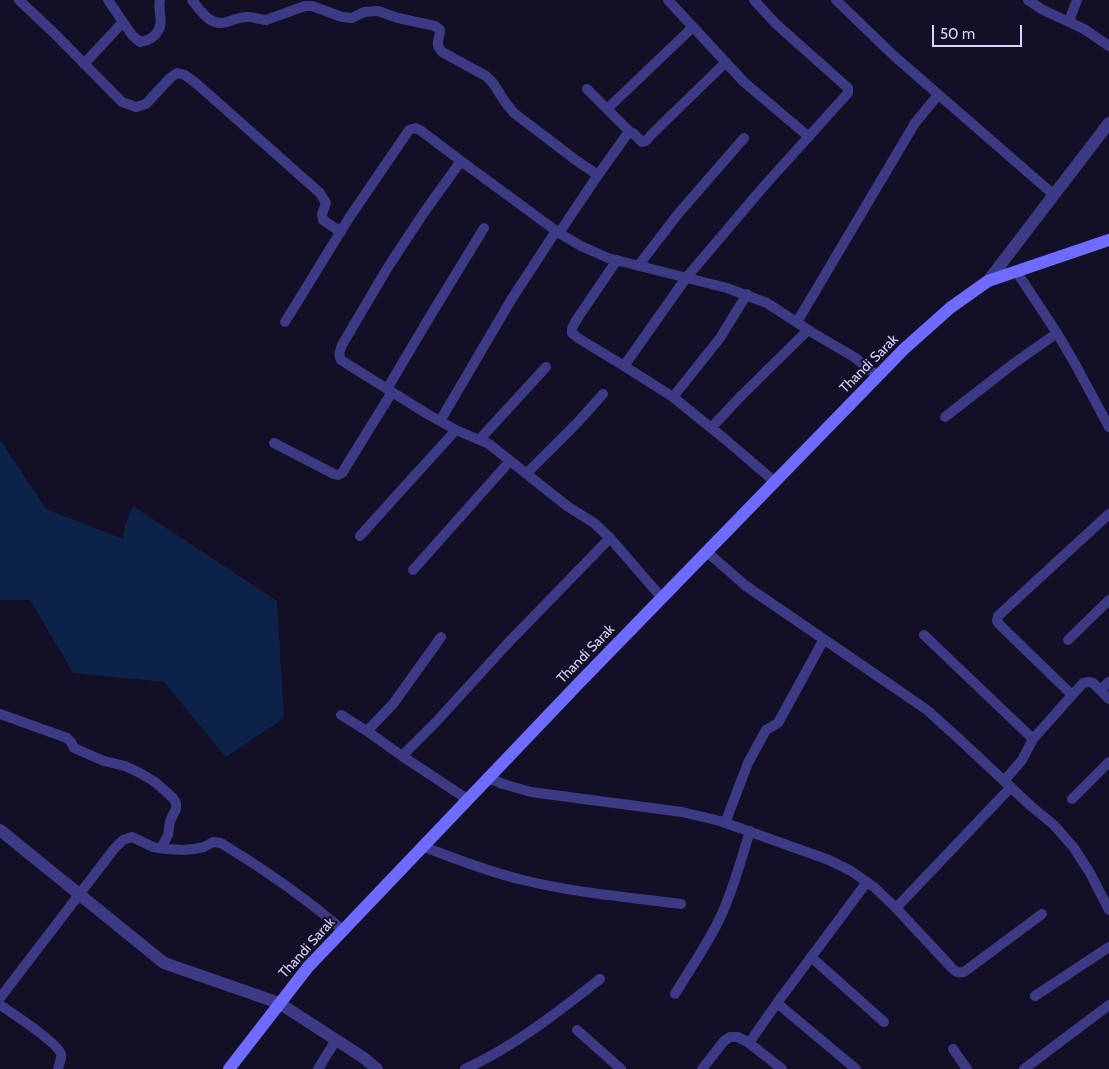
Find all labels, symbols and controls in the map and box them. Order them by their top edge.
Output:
scale bar [934,15,1024,47]
text: 50 m [940,25,975,43]
street label: Thandi Sarak [836,331,902,397]
street label: Thandi Sarak [554,621,618,687]
street label: Thandi Sarak [275,914,339,982]

